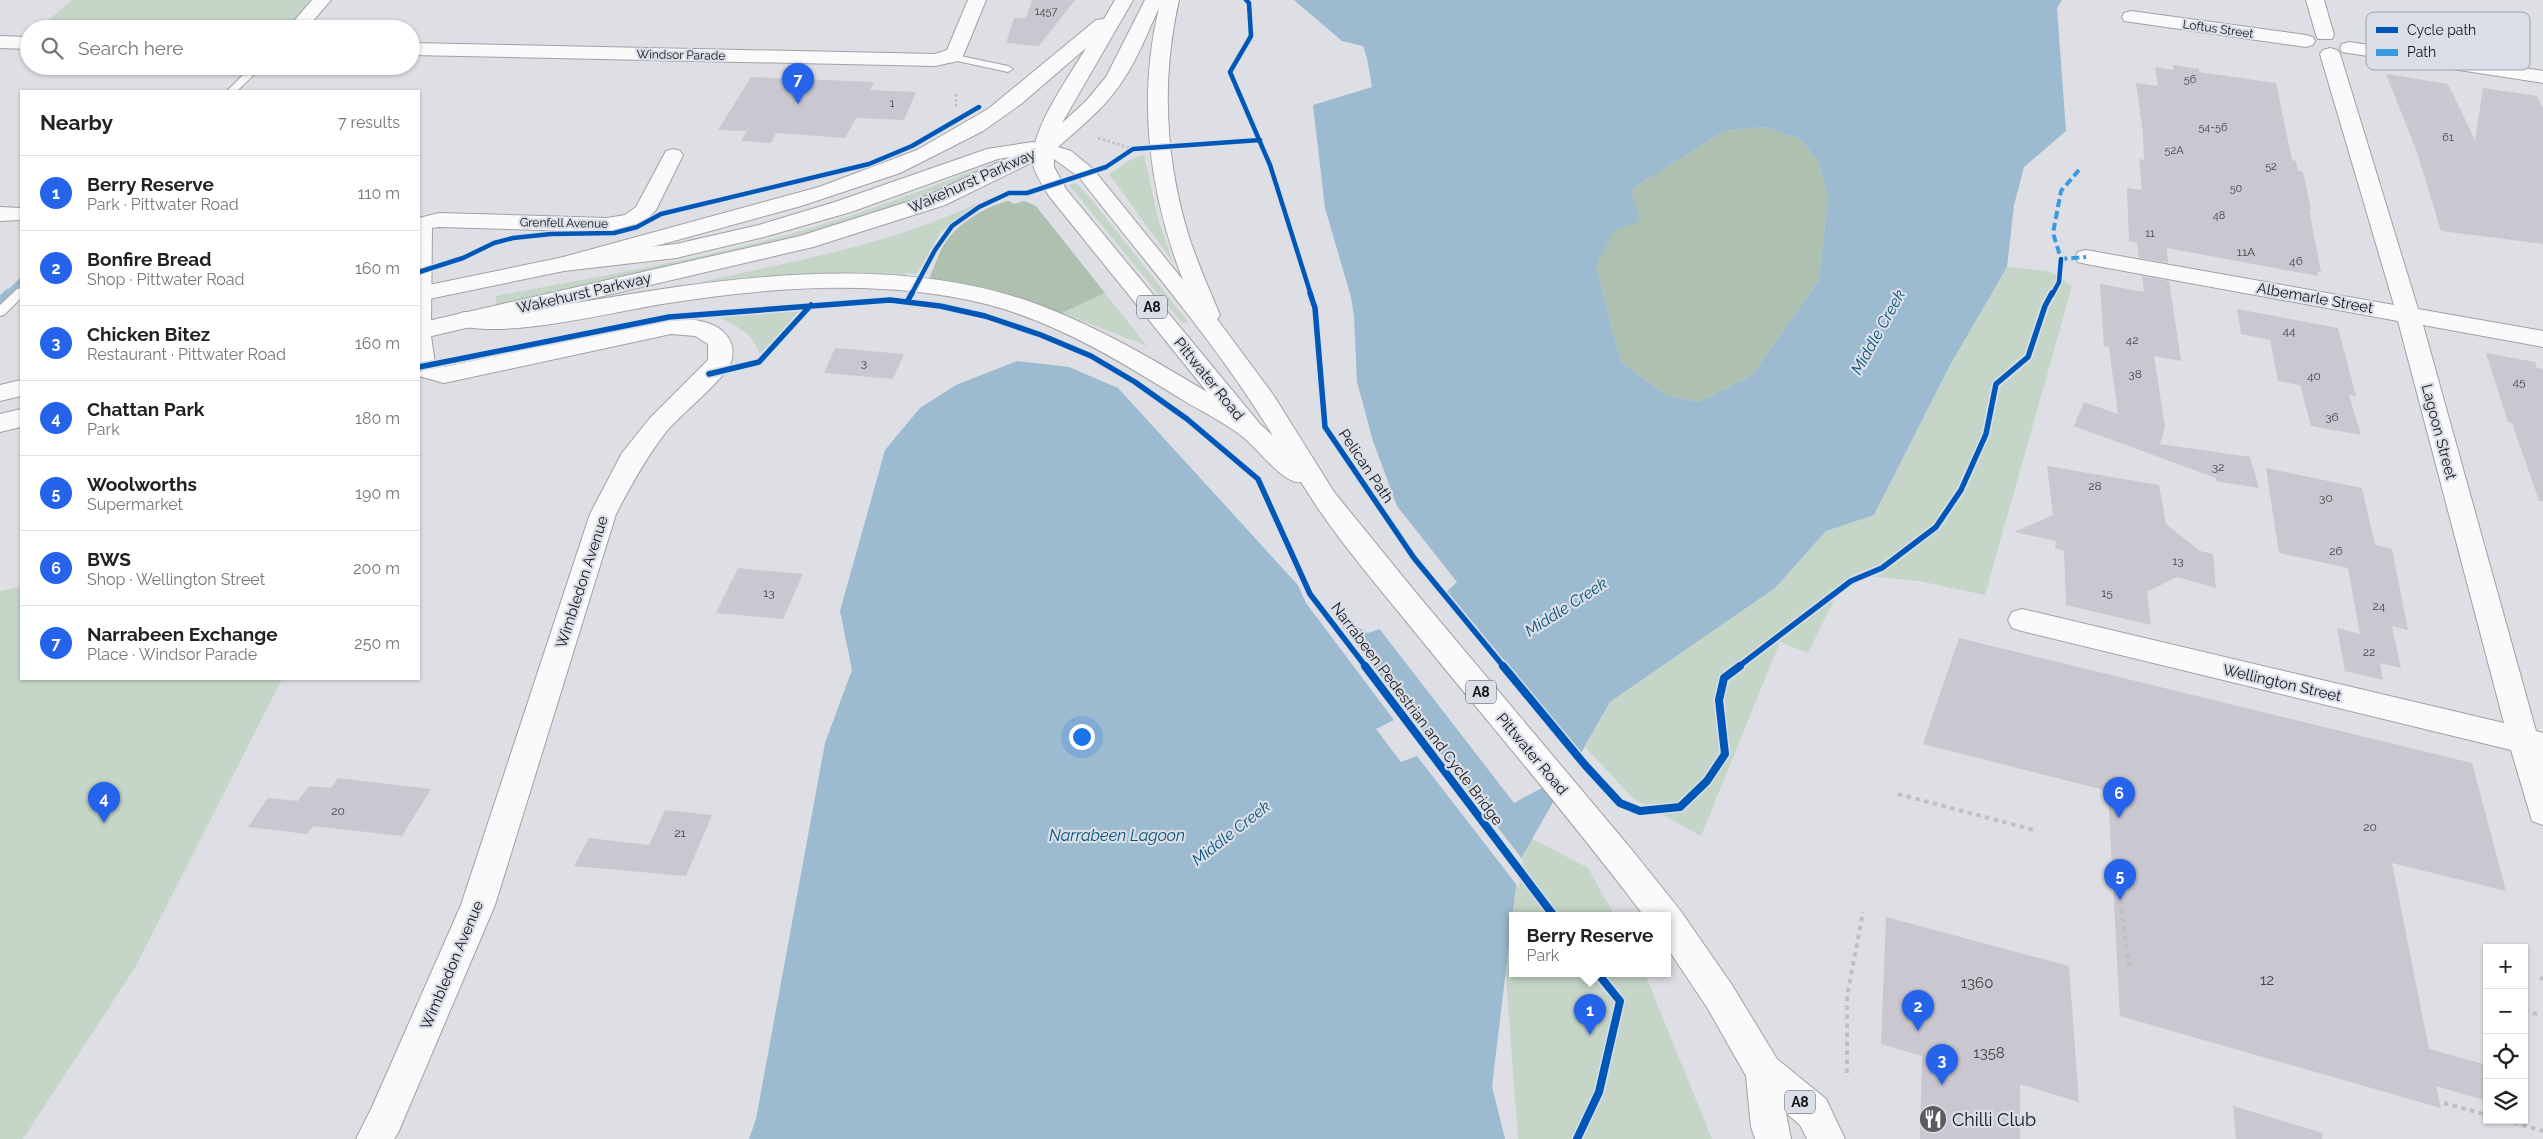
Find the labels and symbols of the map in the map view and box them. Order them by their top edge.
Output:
house number: 1457 [1035,5,1057,18]
legend [2366,12,2530,70]
street label: Loftus Street [2182,17,2254,41]
text: Cycle path [2407,22,2476,38]
text: Path [2407,44,2436,60]
street label: Windsor Parade [637,47,725,63]
pin: 7 [782,63,814,104]
house number: 56 [2184,73,2197,86]
house number: 1 [890,97,895,110]
house number: 54-56 [2198,121,2228,134]
house number: 61 [2442,131,2454,144]
house number: 52A [2164,144,2184,157]
street label: Wakehurst Parkway [906,145,1038,217]
house number: 52 [2265,160,2277,173]
house number: 50 [2230,182,2243,195]
house number: 48 [2213,209,2225,222]
street label: Grenfell Avenue [520,215,608,231]
house number: 11 [2145,227,2155,240]
house number: 11A [2237,245,2255,259]
house number: 46 [2289,254,2303,268]
street label: Wakehurst Parkway [515,269,653,317]
street label: Albemarle Street [2255,279,2375,317]
water label: Middle Creek [1847,286,1909,378]
road number: A8 [1137,296,1167,318]
house number: 44 [2282,324,2296,338]
house number: 42 [2126,333,2138,347]
street label: Pittwater Road [1170,334,1248,424]
house number: 3 [861,356,867,370]
house number: 38 [2128,367,2142,381]
house number: 40 [2307,369,2321,383]
house number: 45 [2512,375,2526,389]
street label: Lagoon Street [2418,382,2460,482]
house number: 36 [2325,410,2339,424]
street label: Pelican Path [1335,426,1397,506]
house number: 32 [2212,460,2224,474]
house number: 28 [2088,479,2102,493]
house number: 30 [2319,491,2333,505]
street label: Wimbledon Avenue [552,513,612,650]
house number: 26 [2329,544,2343,558]
house number: 13 [2172,554,2184,568]
water label: Middle Creek [1521,573,1611,641]
house number: 13 [763,586,775,600]
house number: 15 [2101,586,2113,600]
street label: Narrabeen Pedestrian and Cycle Bridge [1327,599,1507,829]
house number: 24 [2373,599,2386,613]
house number: 22 [2363,645,2375,659]
street label: Wellington Street [2221,661,2343,705]
road number: A8 [1466,680,1496,704]
street label: Pittwater Road [1493,709,1571,799]
your location [1069,724,1095,750]
pin: 6 [2103,777,2135,818]
pin: 4 [88,782,120,823]
water label: Middle Creek [1188,796,1274,869]
house number: 20 [331,804,345,818]
house number: 20 [2363,820,2377,834]
house number: 21 [674,826,686,840]
water label: Narrabeen Lagoon [1049,826,1185,845]
pin: 5 [2104,859,2136,900]
street label: Wimbledon Avenue [417,898,487,1032]
house number: 12 [2260,971,2274,989]
house number: 1360 [1961,974,1993,992]
pin: 2 [1902,990,1934,1031]
pin: 1 [1574,994,1606,1035]
pin: 3 [1926,1044,1958,1085]
house number: 1358 [1973,1044,2005,1062]
road number: A8 [1785,1090,1815,1114]
restaurant icon: Chilli Club [1918,1104,1948,1134]
place label: Chilli Club [1952,1109,2036,1130]

